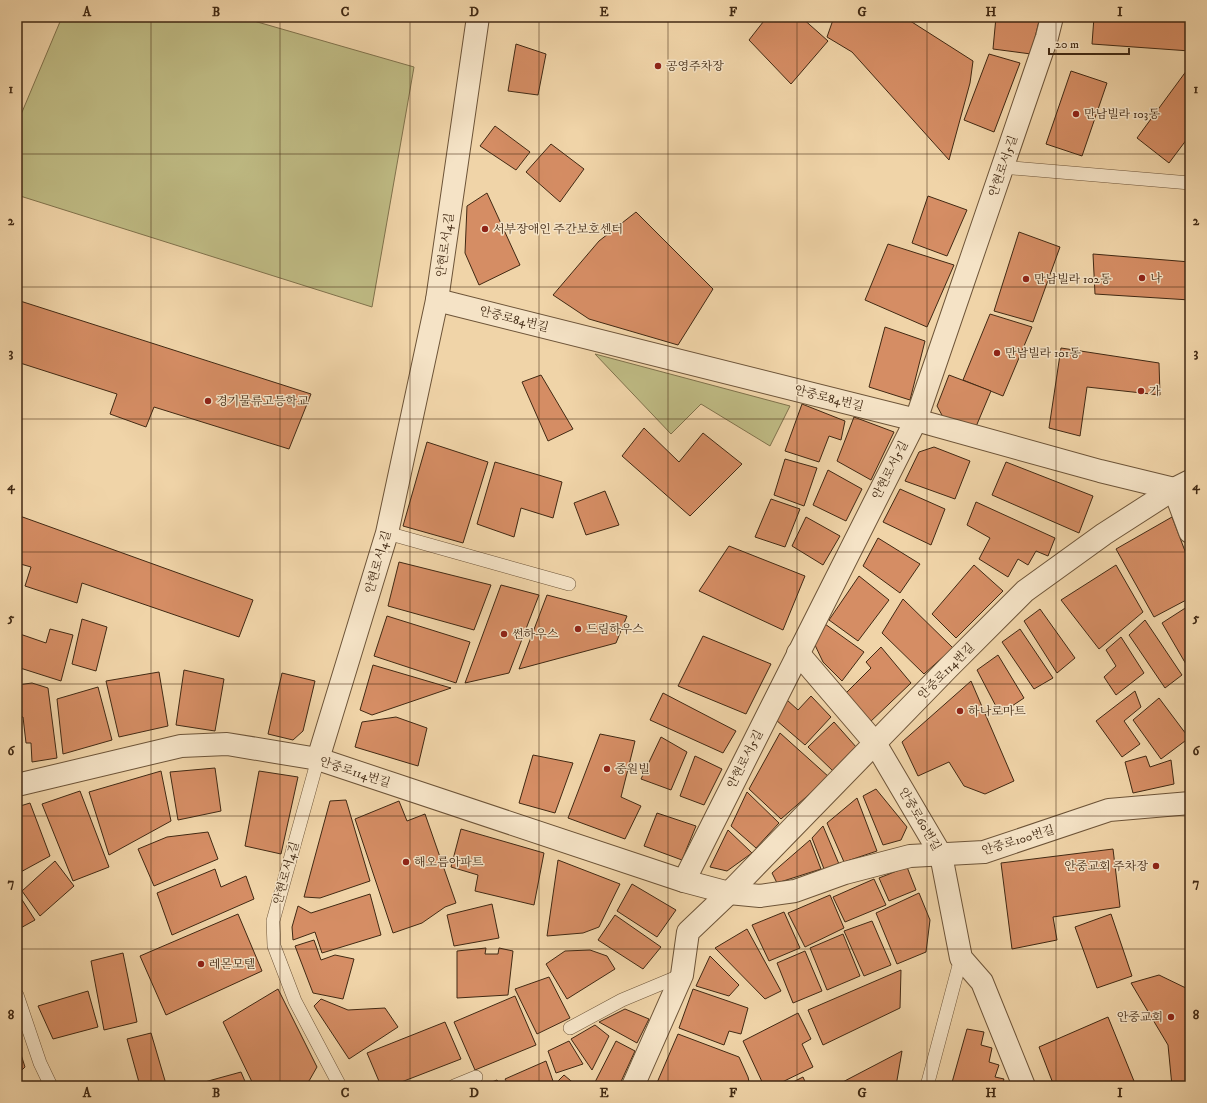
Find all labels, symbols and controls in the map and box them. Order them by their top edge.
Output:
text: A [82,4,92,20]
text: B [212,4,220,20]
text: C [341,4,350,20]
text: D [469,4,479,20]
text: E [599,4,609,20]
text: F [729,4,738,20]
text: G [857,4,867,20]
text: H [986,4,997,20]
text: I [1117,4,1123,20]
scale bar [1049,30,1129,56]
text: 20 m [1055,37,1079,52]
place label: 공영주차장 [666,59,724,74]
marker: 공영주차장 [653,61,663,71]
text: 1 [9,81,14,97]
text: 1 [1194,81,1199,97]
place label: 만남빌라 103동 [1084,107,1160,122]
marker: 만남빌라 103동 [1071,109,1081,119]
street label: 안현로서5길 [986,133,1021,199]
street label: 안현로서4길 [434,212,457,278]
text: 2 [8,213,15,229]
text: 2 [1193,213,1200,229]
place label: 서부장애인 주간보호센터 [493,222,623,237]
marker: 서부장애인 주간보호센터 [480,224,490,234]
place label: 나 [1150,271,1162,286]
place label: 만남빌라 102동 [1034,272,1112,287]
marker: 나 [1137,273,1147,283]
marker: 만남빌라 102동 [1021,274,1031,284]
street label: 안중로84번길 [478,304,550,335]
text: 3 [9,345,14,361]
text: 3 [1194,345,1199,361]
place label: 만남빌라 101동 [1005,346,1081,361]
marker: 만남빌라 101동 [992,348,1002,358]
street label: 안중로84번길 [793,383,865,414]
place label: 가 [1149,384,1161,399]
marker: 가 [1136,386,1146,396]
place label: 경기물류고등학교 [216,394,309,409]
marker: 경기물류고등학교 [203,396,213,406]
street label: 안현로서5길 [869,438,912,502]
text: 4 [6,478,15,495]
text: 4 [1191,478,1200,495]
street label: 안현로서4길 [362,529,395,595]
text: 5 [7,610,15,626]
text: 5 [1192,610,1200,626]
place label: 드림하우스 [586,622,644,637]
marker: 드림하우스 [573,624,583,634]
place label: 썬하우스 [512,627,559,642]
marker: 썬하우스 [499,629,509,639]
street label: 안중로114번길 [915,640,978,703]
place label: 하나로마트 [968,704,1026,719]
marker: 하나로마트 [955,706,965,716]
street label: 안현로서5길 [724,727,767,791]
text: 6 [8,743,16,759]
text: 6 [1193,743,1201,759]
street label: 안중로114번길 [317,754,392,791]
place label: 중원빌 [615,762,650,777]
marker: 중원빌 [602,764,612,774]
street label: 안중로60번길 [895,785,944,854]
street label: 안중로100번길 [980,822,1056,859]
street label: 안현로서4길 [270,840,303,906]
place label: 해오름아파트 [414,855,484,870]
marker: 해오름아파트 [401,857,411,867]
place label: 안중교회 주차장 [1064,859,1148,874]
marker: 안중교회 주차장 [1151,861,1161,871]
text: 7 [8,875,15,891]
text: 7 [1193,875,1200,891]
place label: 레몬모텔 [209,957,255,972]
marker: 레몬모텔 [196,959,206,969]
text: 8 [8,1007,15,1023]
text: 8 [1193,1007,1200,1023]
place label: 안중교회 [1117,1010,1163,1025]
marker: 안중교회 [1166,1012,1176,1022]
text: A [82,1085,92,1101]
text: B [212,1085,220,1101]
text: C [341,1085,350,1101]
text: D [469,1085,479,1101]
text: E [599,1085,609,1101]
text: F [729,1085,738,1101]
text: G [857,1085,867,1101]
text: H [986,1085,997,1101]
text: I [1117,1085,1123,1101]

